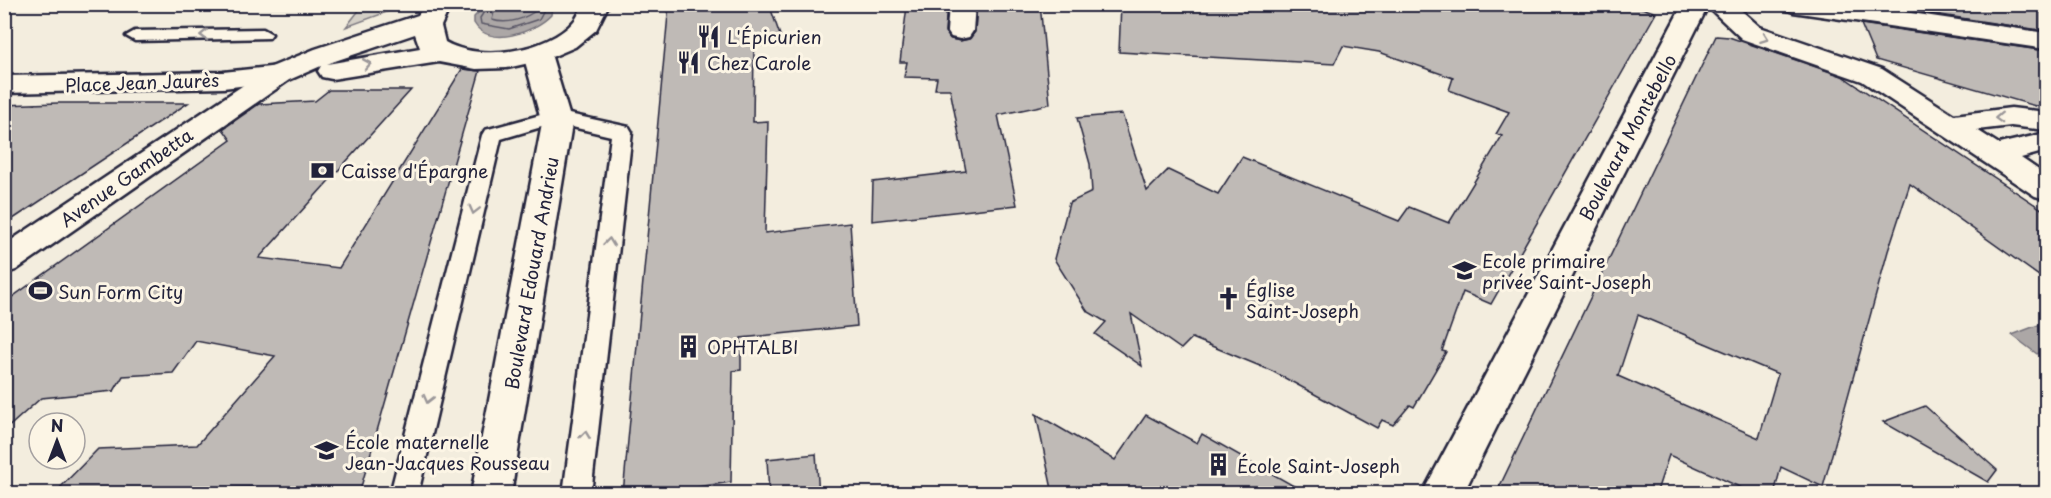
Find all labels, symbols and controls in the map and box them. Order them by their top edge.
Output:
restaurant icon: L'Épicurien [696,23,722,49]
place label: L'Épicurien [727,23,821,50]
one-way arrow [200,29,209,41]
one-way arrow [1759,31,1770,44]
restaurant icon: Chez Carole [676,49,702,75]
place label: Chez Carole [707,49,811,76]
street label: Boulevard Montebello [1572,49,1682,225]
one-way arrow [362,58,372,71]
street label: Place Jean Jaurès [64,66,220,98]
one-way arrow [1994,112,2003,124]
street label: Avenue Gambetta [54,121,198,233]
street label: Boulevard Edouard Andrieu [497,155,565,391]
bank icon: Caisse d'Épargne [310,157,336,183]
place label: Caisse d'Épargne [341,157,488,184]
one-way arrow [469,205,482,215]
one-way arrow [602,237,614,247]
place label: Ecole primaire privée Saint-Joseph [1482,247,1652,295]
school or university icon: Ecole primaire privée Saint-Joseph [1451,257,1477,283]
place label: Église Saint-Joseph [1246,276,1359,324]
sports icon: Sun Form City [27,278,53,304]
place label: Sun Form City [58,278,183,305]
church icon: Église Saint-Joseph [1215,286,1241,312]
building icon: OPHTALBI [676,333,702,359]
place label: OPHTALBI [707,333,798,360]
one-way arrow [422,394,435,404]
north arrow [27,411,87,471]
text: N [51,413,63,437]
place label: École maternelle Jean-Jacques Rousseau [345,428,550,476]
one-way arrow [578,431,590,440]
school or university icon: École maternelle Jean-Jacques Rousseau [314,438,340,464]
building icon: École Saint-Joseph [1206,452,1232,478]
place label: École Saint-Joseph [1237,452,1400,479]

